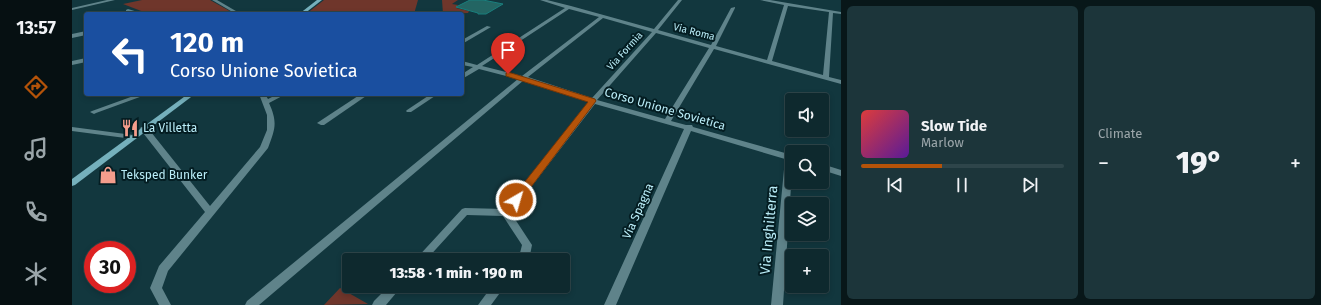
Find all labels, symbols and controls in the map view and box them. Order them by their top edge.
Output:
text: 13:57 [16,17,56,39]
street label: Via Roma [672,21,716,43]
text: 120 m [170,26,244,59]
icon: left [104,28,156,80]
street label: Via Formia [605,29,645,73]
pin [491,33,525,74]
icon: arrive [497,39,519,61]
text: Corso Unione Sovietica [170,60,358,82]
icon: directions [22,73,50,101]
street label: Corso Unione Sovietica [603,85,727,133]
map controls [785,93,829,293]
button: sound [785,93,829,137]
text: Slow Tide [921,117,987,135]
restaurant icon: La Villetta [120,118,140,138]
place label: La Villetta [143,121,197,135]
text: Climate [1098,126,1142,141]
icon: music [22,135,50,163]
text: Marlow [921,135,964,150]
button: search [785,145,829,189]
text: 19° [1176,145,1223,181]
text: − [1098,150,1109,177]
text: + [1290,150,1301,177]
shop icon: Teksped Bunker [98,165,118,185]
place label: Teksped Bunker [121,168,208,182]
icon: previous [884,174,906,196]
icon: pause [951,174,973,196]
icon: next [1019,174,1041,196]
position arrow [495,179,537,221]
street label: Via Spagna [619,181,657,241]
street label: Via Inghilterra [757,185,781,275]
button: layers [785,197,829,241]
icon: phone [22,198,50,226]
speed limit sign: 30 [84,241,136,293]
button: + [785,249,829,293]
icon: climate [22,260,50,288]
text: 13:58 · 1 min · 190 m [389,264,523,282]

